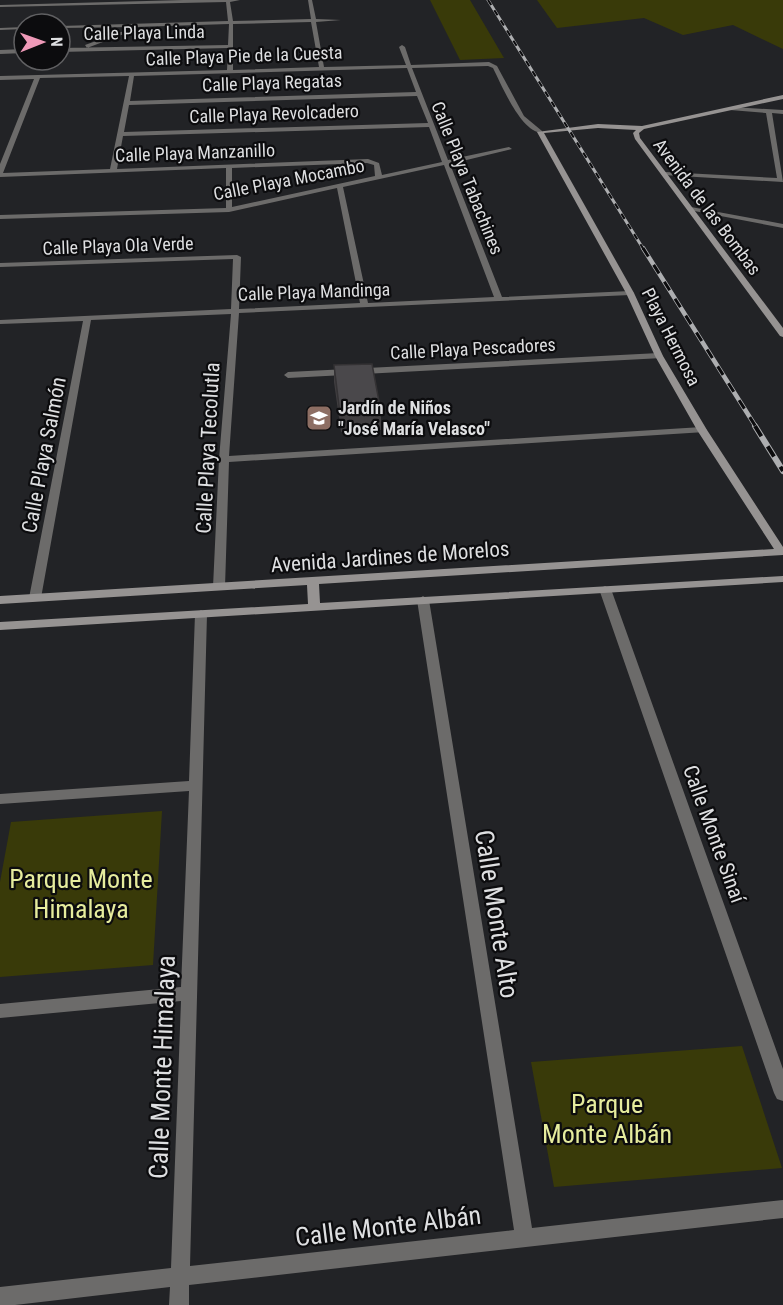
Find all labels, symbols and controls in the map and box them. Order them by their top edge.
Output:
north arrow [12,12,72,72]
street label: Calle Playa Linda [83,21,205,44]
text: N [47,37,66,47]
street label: Calle Playa Pie de la Cuesta [145,42,343,69]
street label: Calle Playa Regatas [202,70,342,95]
street label: Calle Playa Tabachines [427,98,508,257]
street label: Calle Playa Revolcadero [189,100,359,127]
street label: Avenida de las Bombas [649,134,766,279]
street label: Calle Playa Manzanillo [115,139,275,166]
street label: Calle Playa Mocambo [212,155,366,204]
street label: Calle Playa Ola Verde [42,232,194,259]
street label: Calle Playa Mandinga [237,278,391,305]
street label: Playa Hermosa [638,284,705,389]
street label: Calle Playa Pescadores [390,334,556,363]
street label: Calle Playa Tecolutla [192,362,224,534]
street label: Calle Playa Salmón [17,375,71,535]
place label: Jardín de Niños "José María Velasco" [338,397,490,439]
school or university icon: Jardín de Niños "José María Velasco" [304,403,334,433]
street label: Avenida Jardines de Morelos [270,537,510,577]
street label: Calle Monte Sinaí [678,762,750,907]
street label: Calle Monte Alto [469,828,525,1000]
park label: Parque Monte Himalaya [9,864,153,924]
street label: Calle Monte Himalaya [143,955,181,1179]
park label: Parque Monte Albán [542,1089,672,1149]
street label: Calle Monte Albán [293,1200,483,1252]

